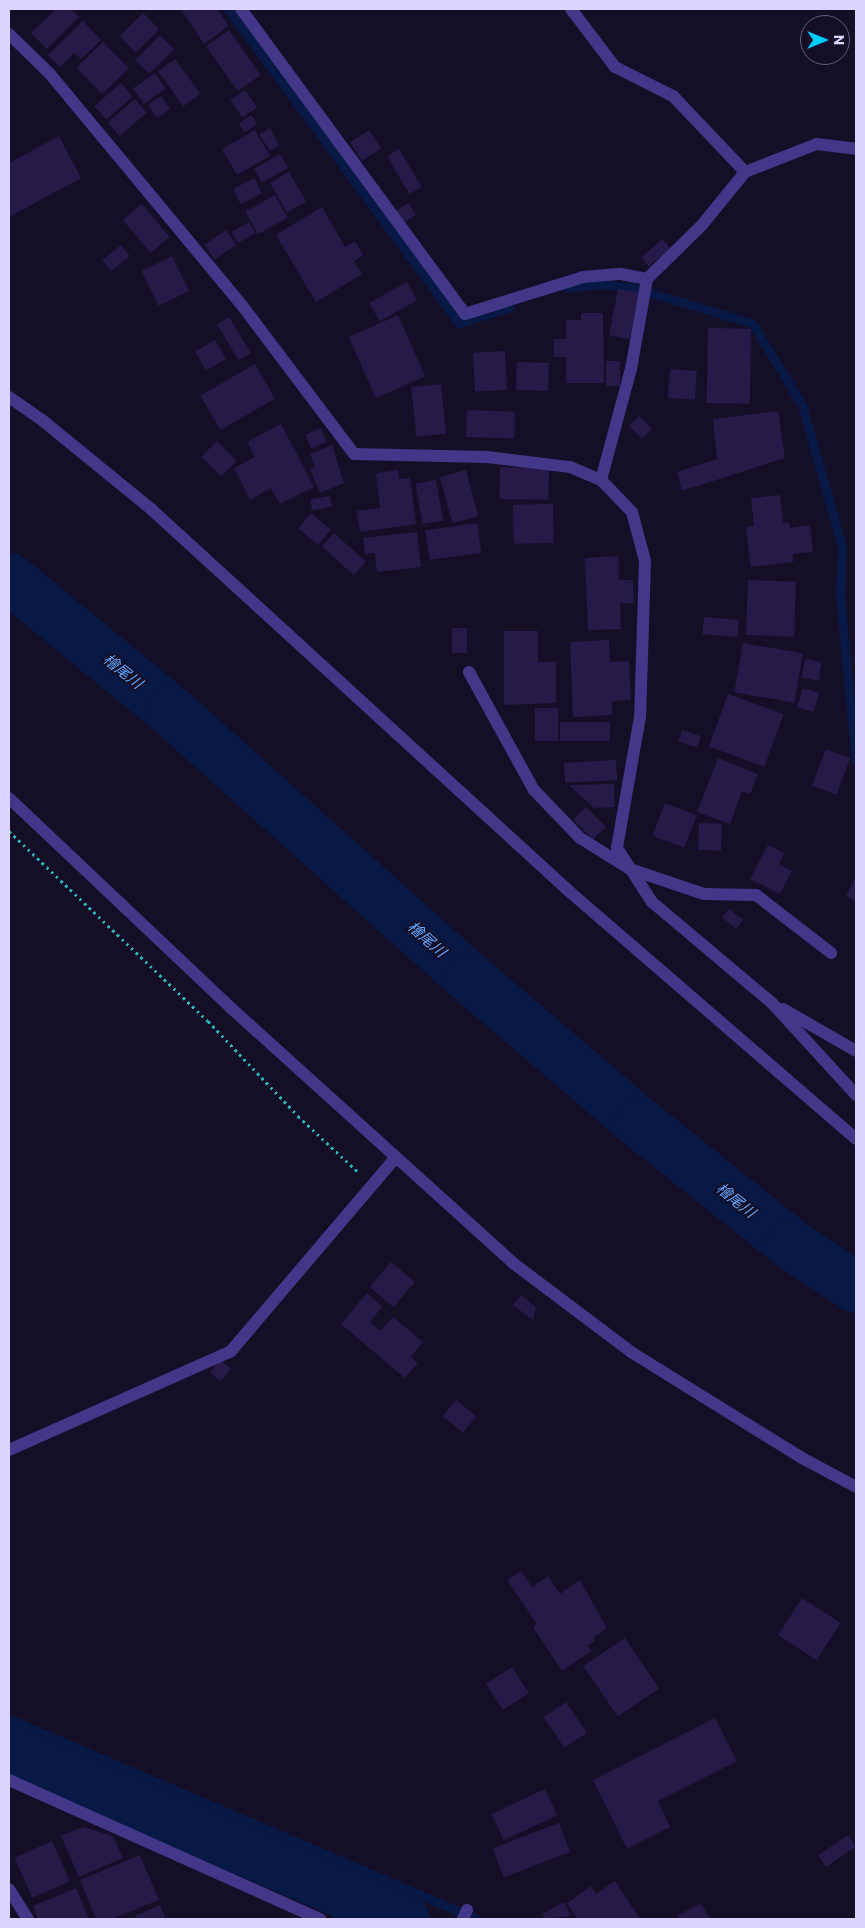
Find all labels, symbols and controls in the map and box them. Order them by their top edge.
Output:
north arrow [800,15,850,65]
text: N [831,35,848,45]
water label: 檜尾川 [100,650,146,692]
water label: 檜尾川 [404,917,450,961]
water label: 檜尾川 [713,1179,759,1221]

